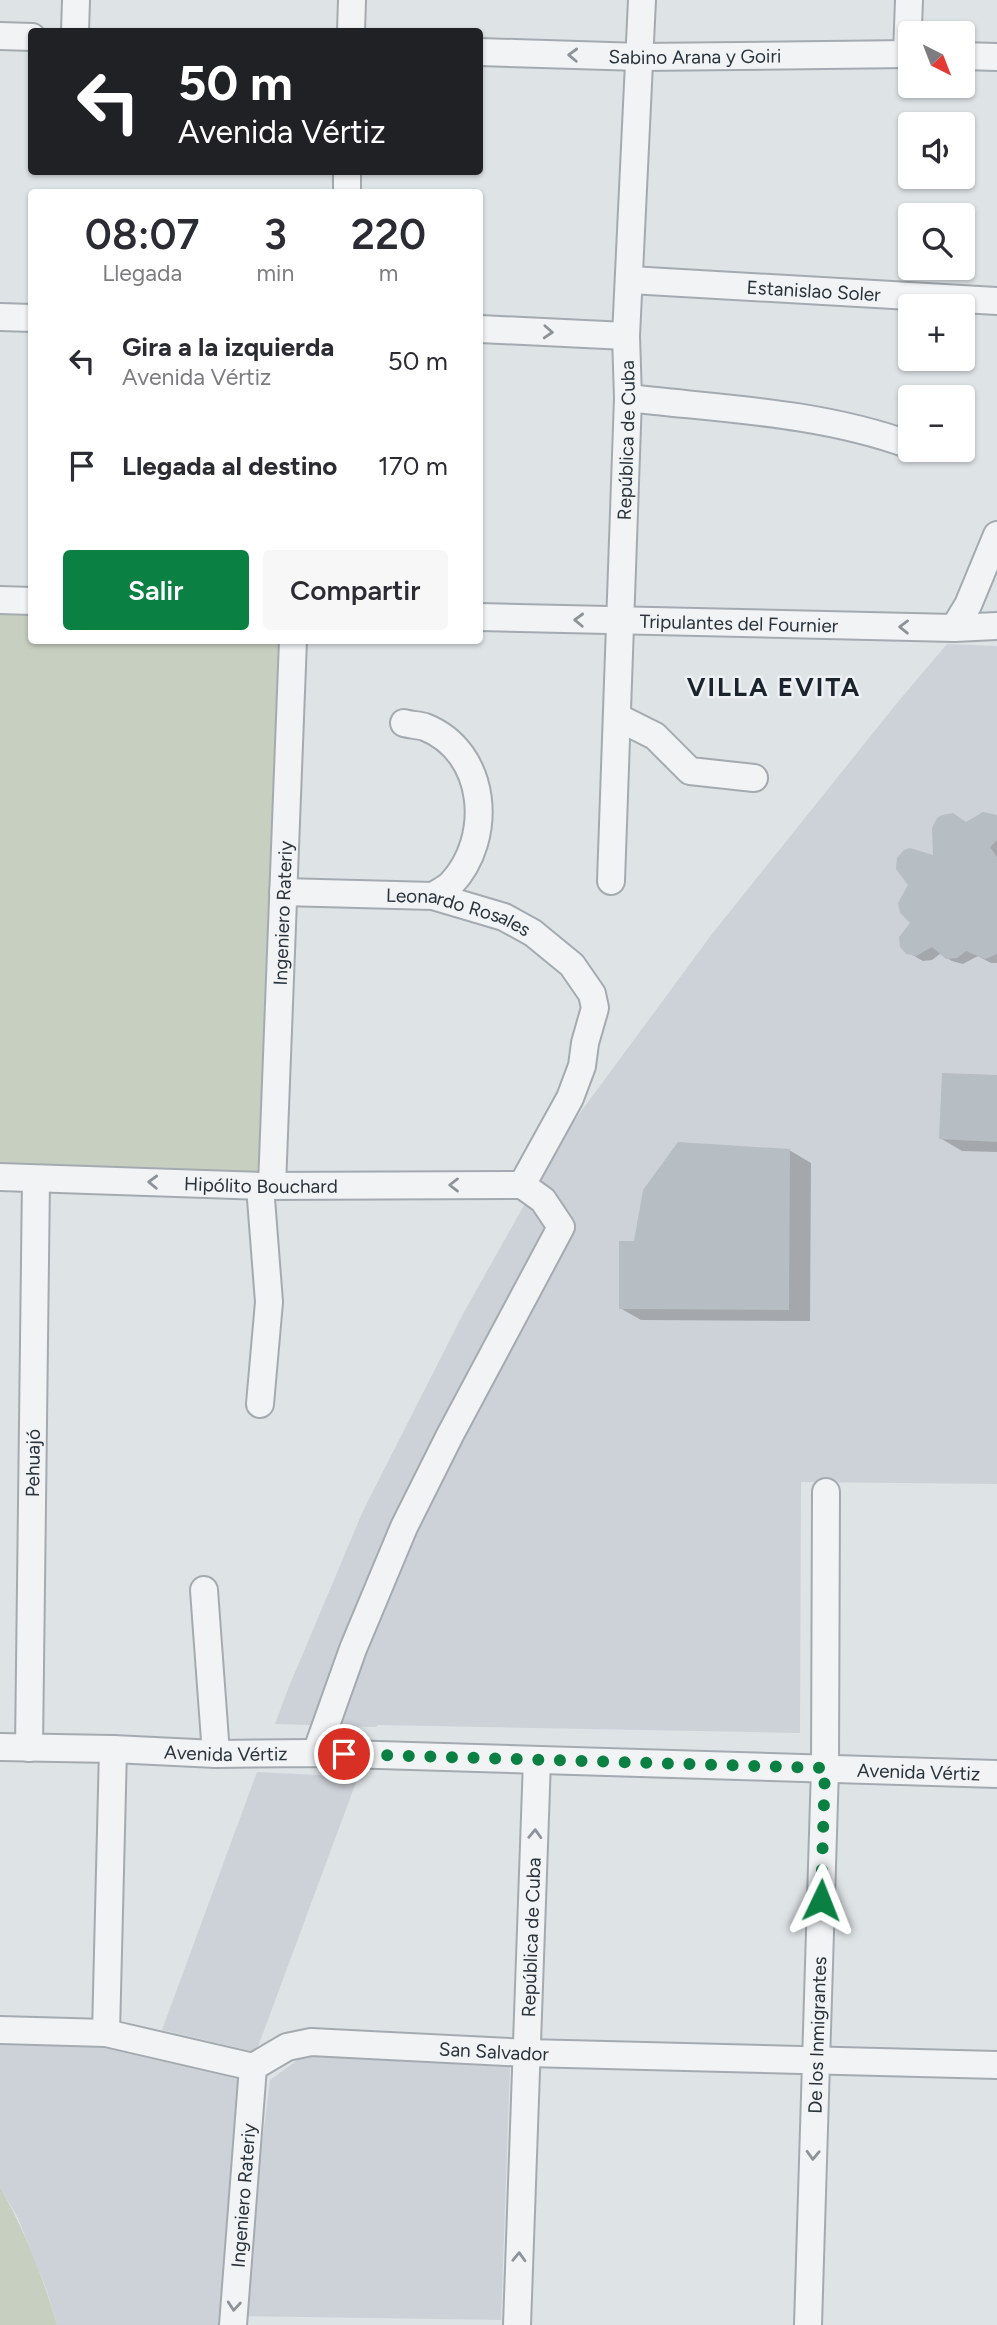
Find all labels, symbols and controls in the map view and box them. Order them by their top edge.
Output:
north arrow [898,21,975,98]
map controls [898,21,975,462]
street label: Sabino Arana y Goiri [608,44,781,69]
one-way arrow [567,48,578,63]
text: 50 m [178,53,293,112]
icon: left [63,56,154,147]
button: sound [898,112,975,189]
text: Avenida Vértiz [178,113,386,151]
button: search [898,203,975,280]
text: 08:07 [85,209,200,260]
text: 3 [264,209,287,260]
text: 220 [351,209,426,260]
text: Llegada [102,259,182,287]
text: min [256,259,294,287]
text: m [379,259,398,287]
street label: Estanislao Soler [746,276,882,306]
button: + [898,294,975,371]
one-way arrow [542,325,553,340]
text: Gira a la izquierda [122,331,334,363]
icon: left [63,342,101,380]
text: 50 m [388,345,448,377]
street label: República de Cuba [613,360,640,521]
text: Avenida Vértiz [122,363,271,391]
button: − [898,385,975,462]
icon: arrive [63,447,101,485]
text: Llegada al destino [122,450,337,482]
text: 170 m [378,450,448,482]
button: Salir [63,550,249,630]
button: Compartir [263,550,448,630]
street label: Tripulantes del Fournier [639,610,839,637]
one-way arrow [573,613,584,628]
one-way arrow [899,620,910,635]
district label: VILLA EVITA [687,671,861,703]
street label: Ingeniero Rateriy [269,840,297,986]
street label: Leonardo Rosales [386,884,535,942]
street label: Hipólito Bouchard [184,1172,338,1198]
one-way arrow [147,1175,158,1190]
one-way arrow [448,1177,459,1193]
street label: Pehuajó [21,1429,45,1497]
pin [314,1724,374,1784]
icon: arrive [325,1735,363,1773]
street label: Avenida Vértiz [164,1740,288,1766]
street label: Avenida Vértiz [856,1759,981,1785]
one-way arrow [527,1828,542,1839]
street label: República de Cuba [517,1857,546,2018]
position arrow [784,1863,858,1937]
street label: De los Inmigrantes [803,1956,831,2114]
street label: San Salvador [438,2038,550,2066]
street label: Ingeniero Rateriy [226,2122,261,2269]
one-way arrow [805,2150,821,2161]
one-way arrow [512,2251,527,2262]
one-way arrow [227,2301,242,2312]

